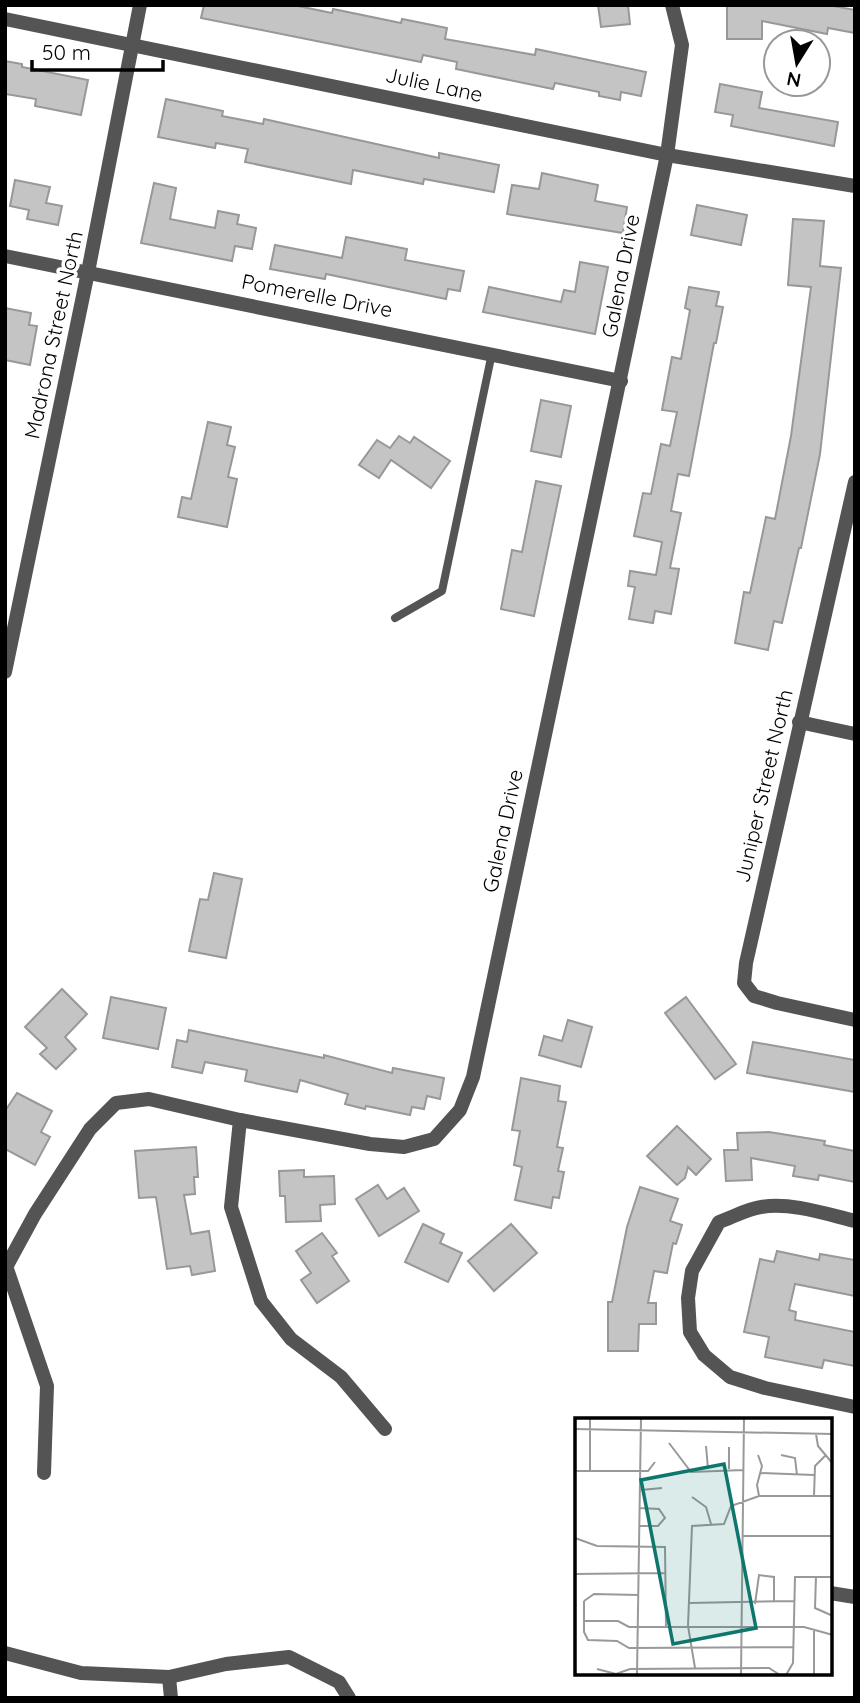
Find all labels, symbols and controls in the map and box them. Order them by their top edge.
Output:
scale bar [32,28,163,72]
north arrow [762,28,832,98]
text: 50 m [42,39,91,65]
street label: Julie Lane [383,61,485,107]
text: N [785,67,803,93]
street label: Galena Drive [595,212,645,340]
street label: Madrona Street North [18,228,88,441]
street label: Pomerelle Drive [240,268,395,322]
street label: Juniper Street North [728,687,798,885]
street label: Galena Drive [476,767,528,895]
inset map [575,1418,832,1675]

